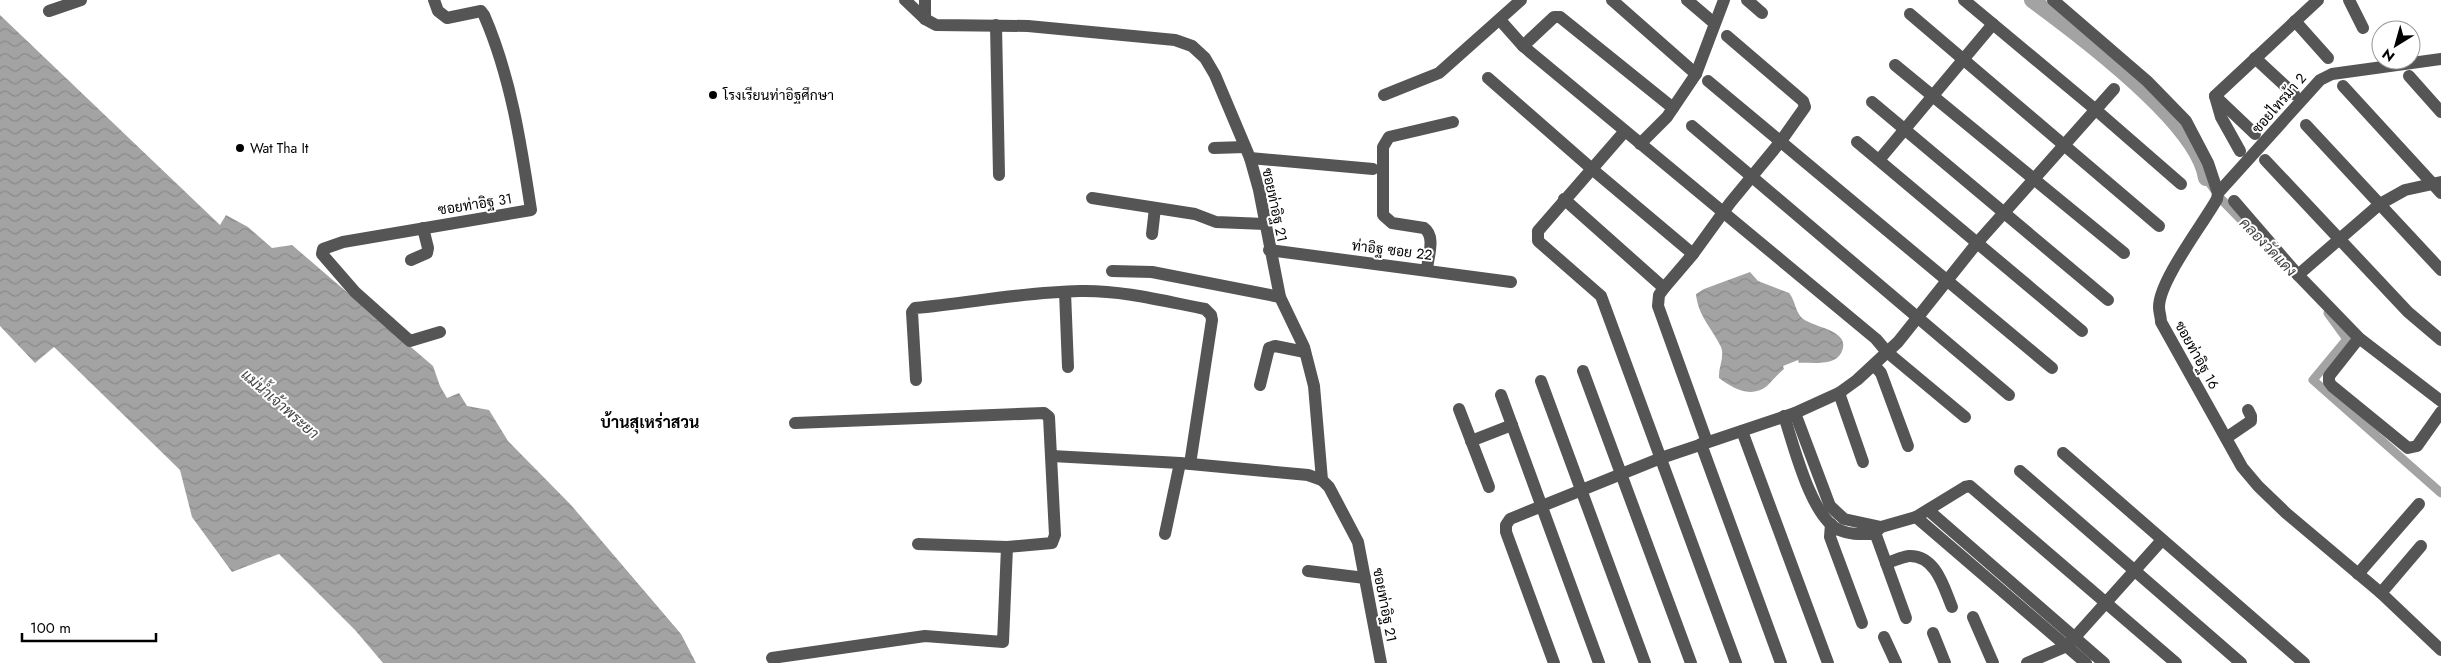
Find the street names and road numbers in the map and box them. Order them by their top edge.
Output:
street label: ซอยไทรม้า 2 [2247,69,2311,137]
street label: ซอยท่าอิฐ 21 [1257,166,1293,244]
street label: ซอยท่าอิฐ 31 [437,188,513,220]
street label: ท่าอิฐ ซอย 22 [1351,235,1433,265]
street label: ซอยท่าอิฐ 16 [2170,317,2224,393]
street label: ซอยท่าอิฐ 21 [1368,566,1402,644]

